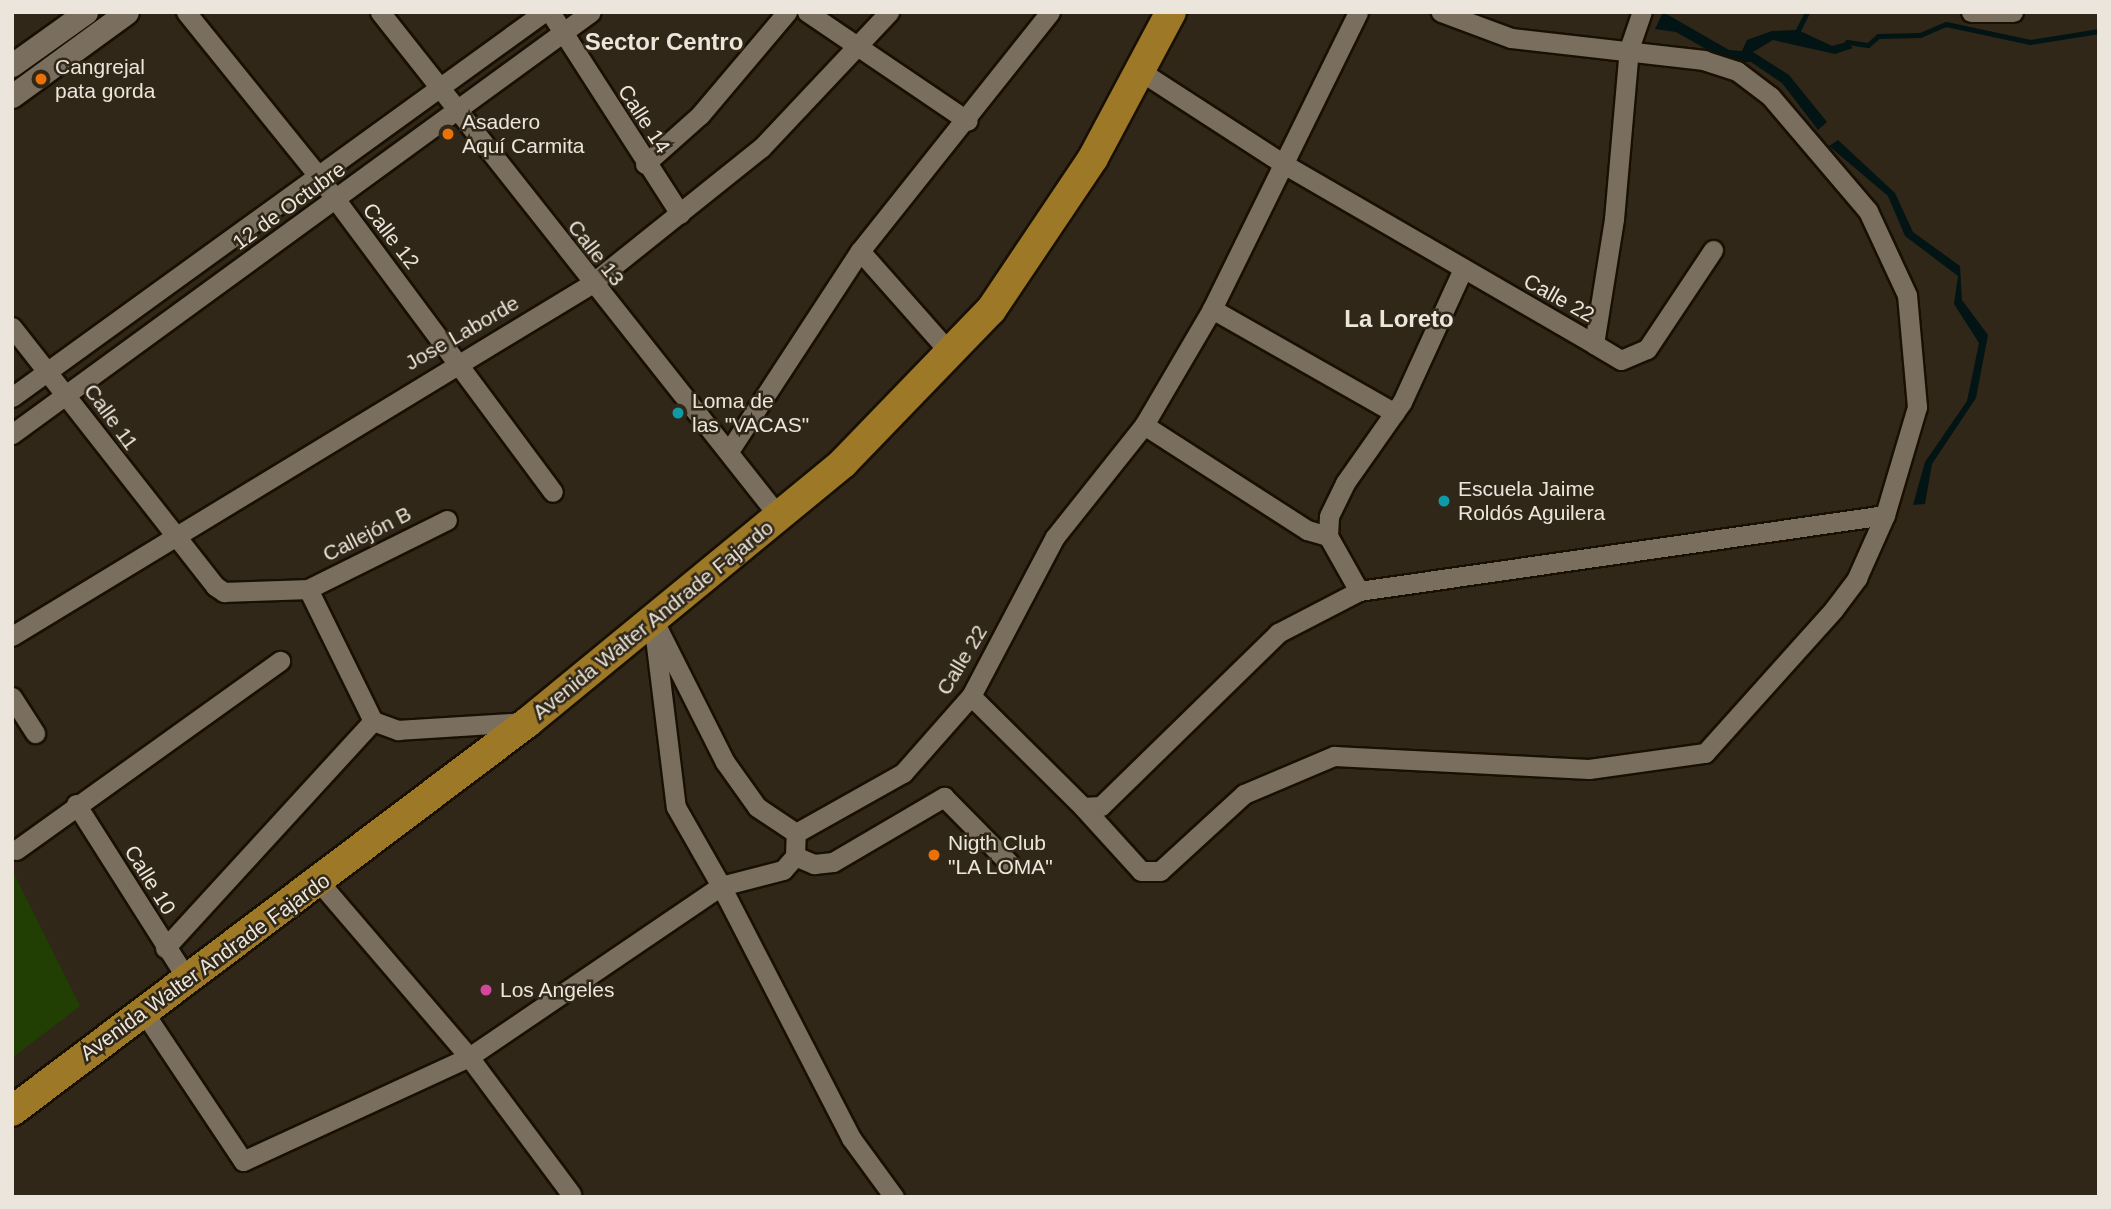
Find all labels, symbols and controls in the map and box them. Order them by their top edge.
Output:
district label: Sector Centro [585,28,743,56]
place label: Cangrejal pata gorda [55,54,155,104]
marker: Cangrejal pata gorda [33,71,49,87]
street label: Calle 14 [612,80,676,158]
place label: Asadero Aquí Carmita [462,109,585,159]
marker: Asadero Aquí Carmita [440,126,456,142]
street label: 12 de Octubre [228,157,350,255]
street label: Calle 12 [357,198,425,274]
street label: Calle 13 [562,215,630,291]
street label: Calle 22 [1519,268,1599,328]
street label: Jose Laborde [401,290,523,376]
district label: La Loreto [1344,305,1454,333]
street label: Calle 11 [79,379,143,455]
place label: Loma de las "VACAS" [692,388,809,438]
marker: Loma de las "VACAS" [670,405,686,421]
place label: Escuela Jaime Roldós Aguilera [1458,476,1606,526]
marker: Escuela Jaime Roldós Aguilera [1436,493,1452,509]
street label: Callejón B [319,501,415,567]
street label: Avenida Walter Andrade Fajardo [527,515,779,725]
street label: Calle 22 [931,620,993,700]
place label: Nigth Club "LA LOMA" [948,830,1054,880]
street label: Calle 10 [119,841,181,919]
marker: Nigth Club "LA LOMA" [926,847,942,863]
street label: Avenida Walter Andrade Fajardo [75,868,335,1066]
place label: Los Angeles [500,977,616,1003]
marker: Los Angeles [478,982,494,998]

